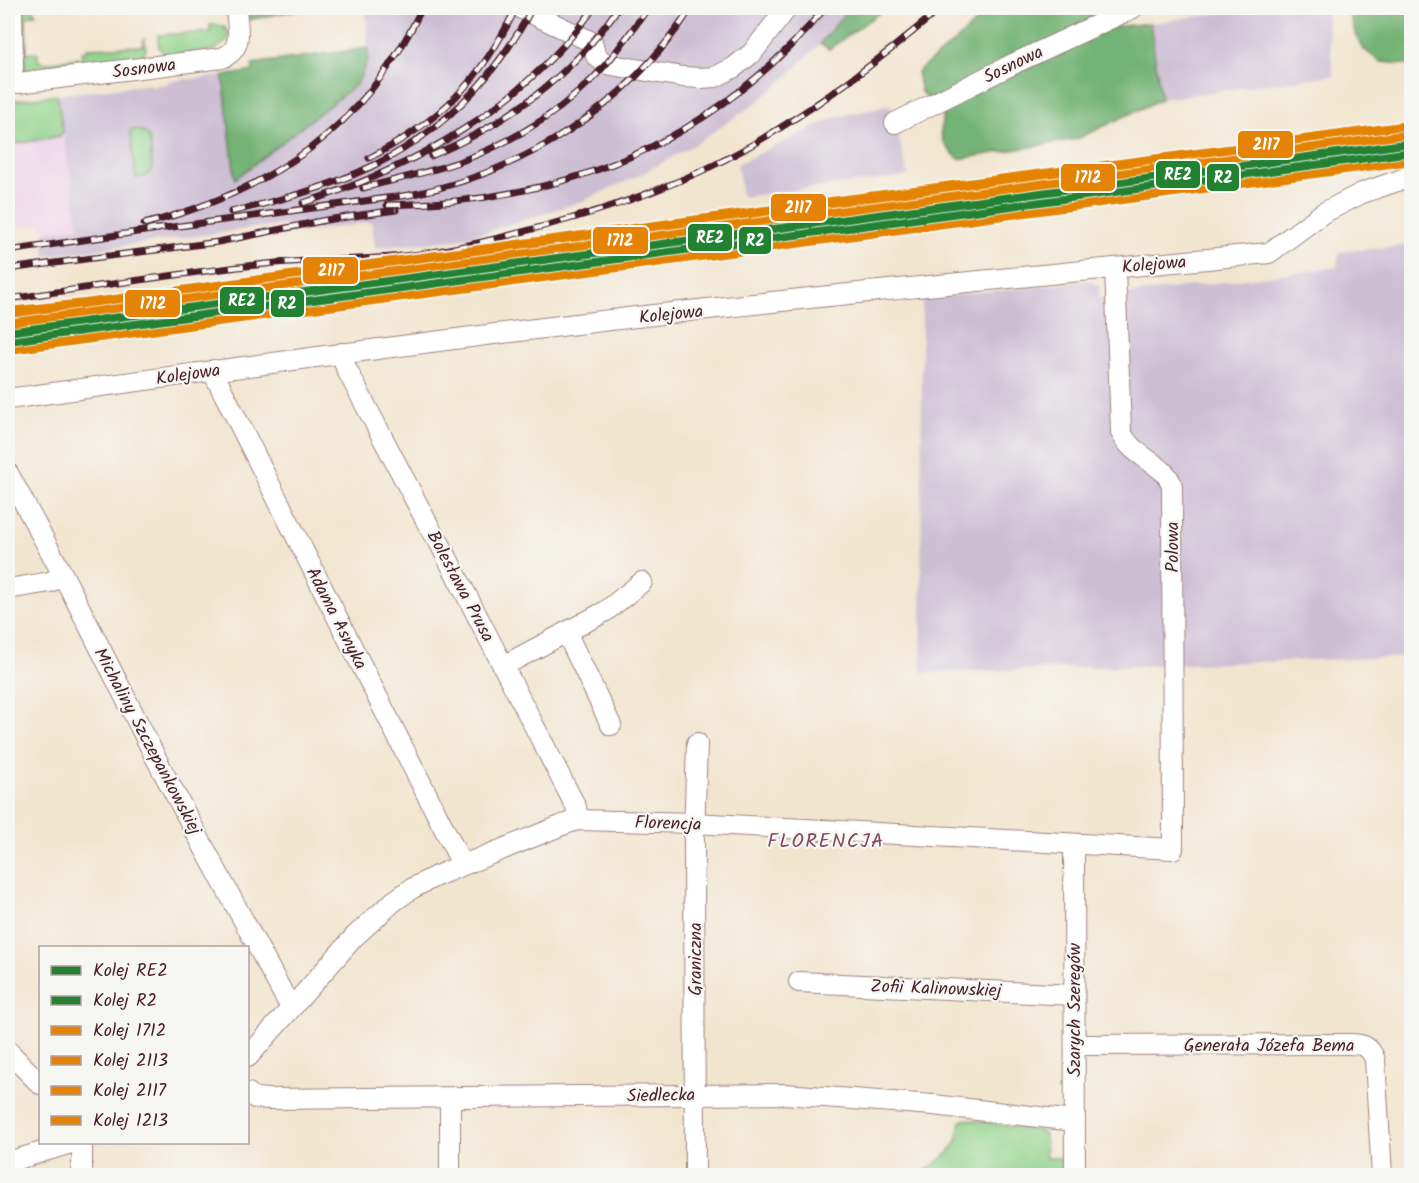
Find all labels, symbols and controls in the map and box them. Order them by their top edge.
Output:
street label: Sosnowa [979,38,1049,92]
street label: Sosnowa [111,51,178,88]
line badge: 2117 [1237,130,1294,159]
text: 2117 [1253,133,1280,158]
line badge: RE2 [1155,160,1201,189]
line badge: 1712 [1060,163,1116,192]
text: RE2 [1164,163,1192,188]
line badge: R2 [1206,163,1240,192]
text: 1712 [1075,166,1101,191]
text: R2 [1214,166,1232,191]
line badge: 2117 [770,193,827,222]
text: 2117 [785,196,812,221]
line badge: RE2 [687,223,733,252]
line badge: 1712 [592,226,649,255]
text: RE2 [696,226,724,251]
line badge: R2 [738,226,772,255]
text: 1712 [607,229,633,254]
text: R2 [746,229,764,254]
street label: Kolejowa [1121,248,1188,283]
line badge: 2117 [302,256,359,285]
text: 2117 [318,259,345,284]
line badge: RE2 [219,286,265,315]
line badge: 1712 [124,289,181,318]
text: RE2 [228,289,256,314]
line badge: R2 [270,289,305,318]
text: 1712 [140,292,166,317]
text: R2 [278,292,296,317]
street label: Kolejowa [638,298,705,333]
street label: Kolejowa [154,357,222,394]
street label: Polowa [1159,521,1188,573]
street label: Bolesława Prusa [418,526,501,648]
street label: Adama Asnyka [297,562,374,675]
street label: Michaliny Szczepankowskiej [85,643,209,842]
street label: Florencja [634,809,702,840]
district label: FLORENCJA [767,826,885,858]
street label: Graniczna [682,922,711,996]
street label: Szarych Szeregów [1061,942,1090,1077]
legend [39,946,249,1144]
text: Kolej RE2 [93,957,168,986]
street label: Zofii Kalinowskiej [870,973,1003,1006]
text: Kolej R2 [93,987,157,1016]
text: Kolej 1712 [93,1017,166,1046]
street label: Generała Józefa Bema [1184,1032,1354,1061]
text: Kolej 2113 [93,1047,168,1076]
text: Kolej 2117 [93,1077,167,1106]
street label: Siedlecka [627,1081,695,1112]
text: Kolej 1213 [93,1107,168,1136]

